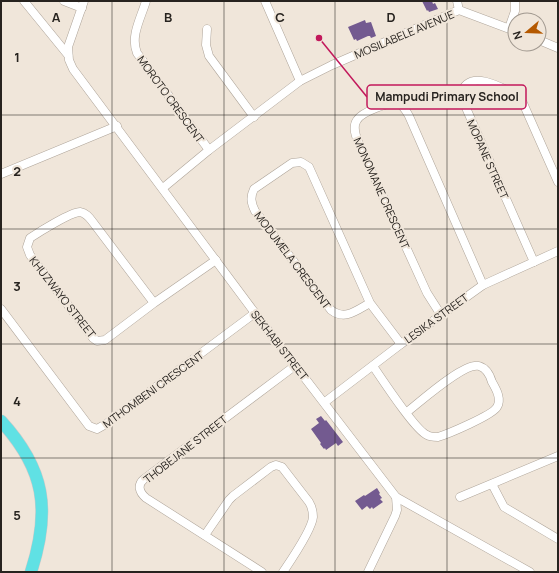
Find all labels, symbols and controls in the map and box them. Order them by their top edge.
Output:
street label: MOSILABELE AVENUE [352,6,456,62]
text: A [52,8,61,26]
text: B [164,8,172,26]
text: C [275,8,285,26]
text: D [386,8,396,26]
north arrow [507,12,547,52]
text: N [509,29,525,42]
text: 1 [14,48,20,66]
street label: MOROTO CRESCENT [134,52,208,146]
callout: Mampudi Primary School [367,85,526,109]
text: Mampudi Primary School [375,88,519,105]
street label: MOPANE STREET [464,117,512,202]
street label: MONOMANE CRESCENT [351,135,414,252]
text: 2 [13,162,21,180]
street label: MODUMELA CRESCENT [251,208,335,312]
street label: KHUZWAYO STREET [26,253,100,341]
text: 3 [13,277,21,295]
street label: LESIKA STREET [401,289,472,346]
street label: SEKHABI STREET [248,307,312,383]
street label: MTHOMBENI CRESCENT [99,347,207,431]
text: 4 [13,392,21,410]
street label: THOBEJANE STREET [140,411,230,486]
text: 5 [13,506,21,524]

